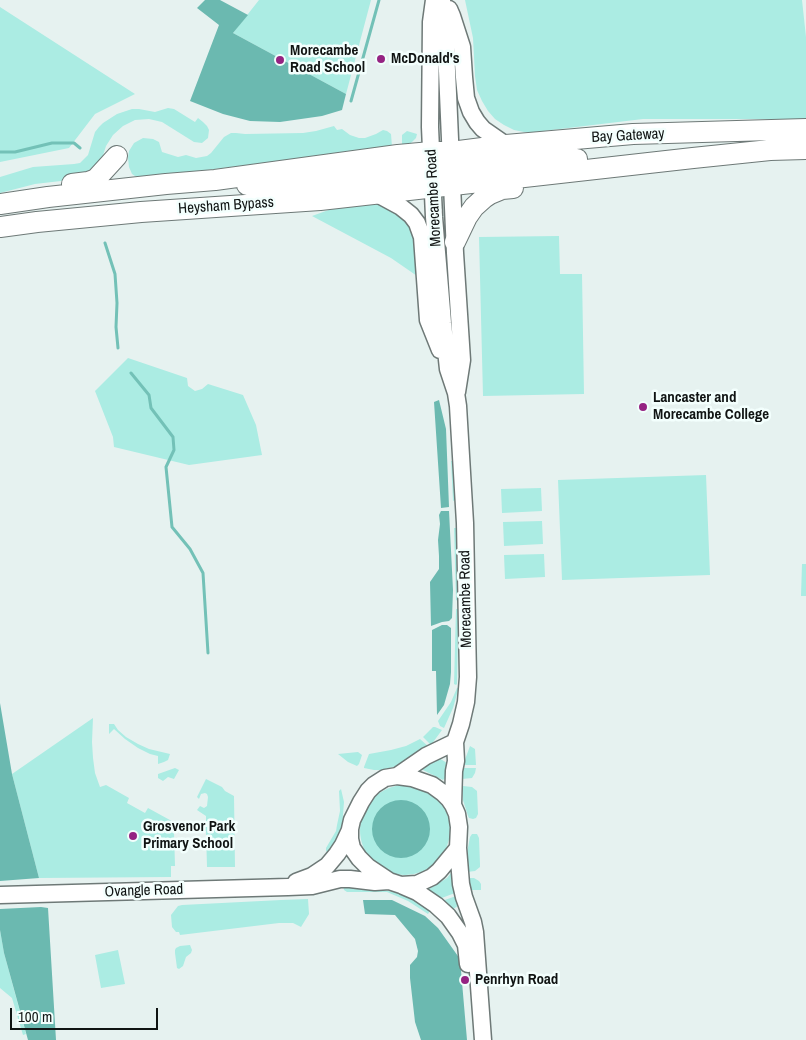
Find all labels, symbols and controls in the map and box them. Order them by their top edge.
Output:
place label: Morecambe Road School [290,42,365,77]
place label: McDonald's [391,50,460,68]
marker: McDonald's [375,53,387,65]
marker: Morecambe Road School [274,54,286,66]
street label: Bay Gateway [591,125,665,147]
street label: Morecambe Road [422,149,446,247]
street label: Heysham Bypass [178,194,274,218]
place label: Lancaster and Morecambe College [653,389,769,424]
marker: Lancaster and Morecambe College [637,401,649,413]
street label: Morecambe Road [456,550,476,648]
place label: Grosvenor Park Primary School [143,818,235,853]
marker: Grosvenor Park Primary School [127,830,139,842]
street label: Ovangle Road [104,881,184,901]
place label: Penrhyn Road [475,971,558,989]
marker: Penrhyn Road [459,974,471,986]
scale bar [12,998,160,1030]
text: 100 m [18,1006,52,1027]

